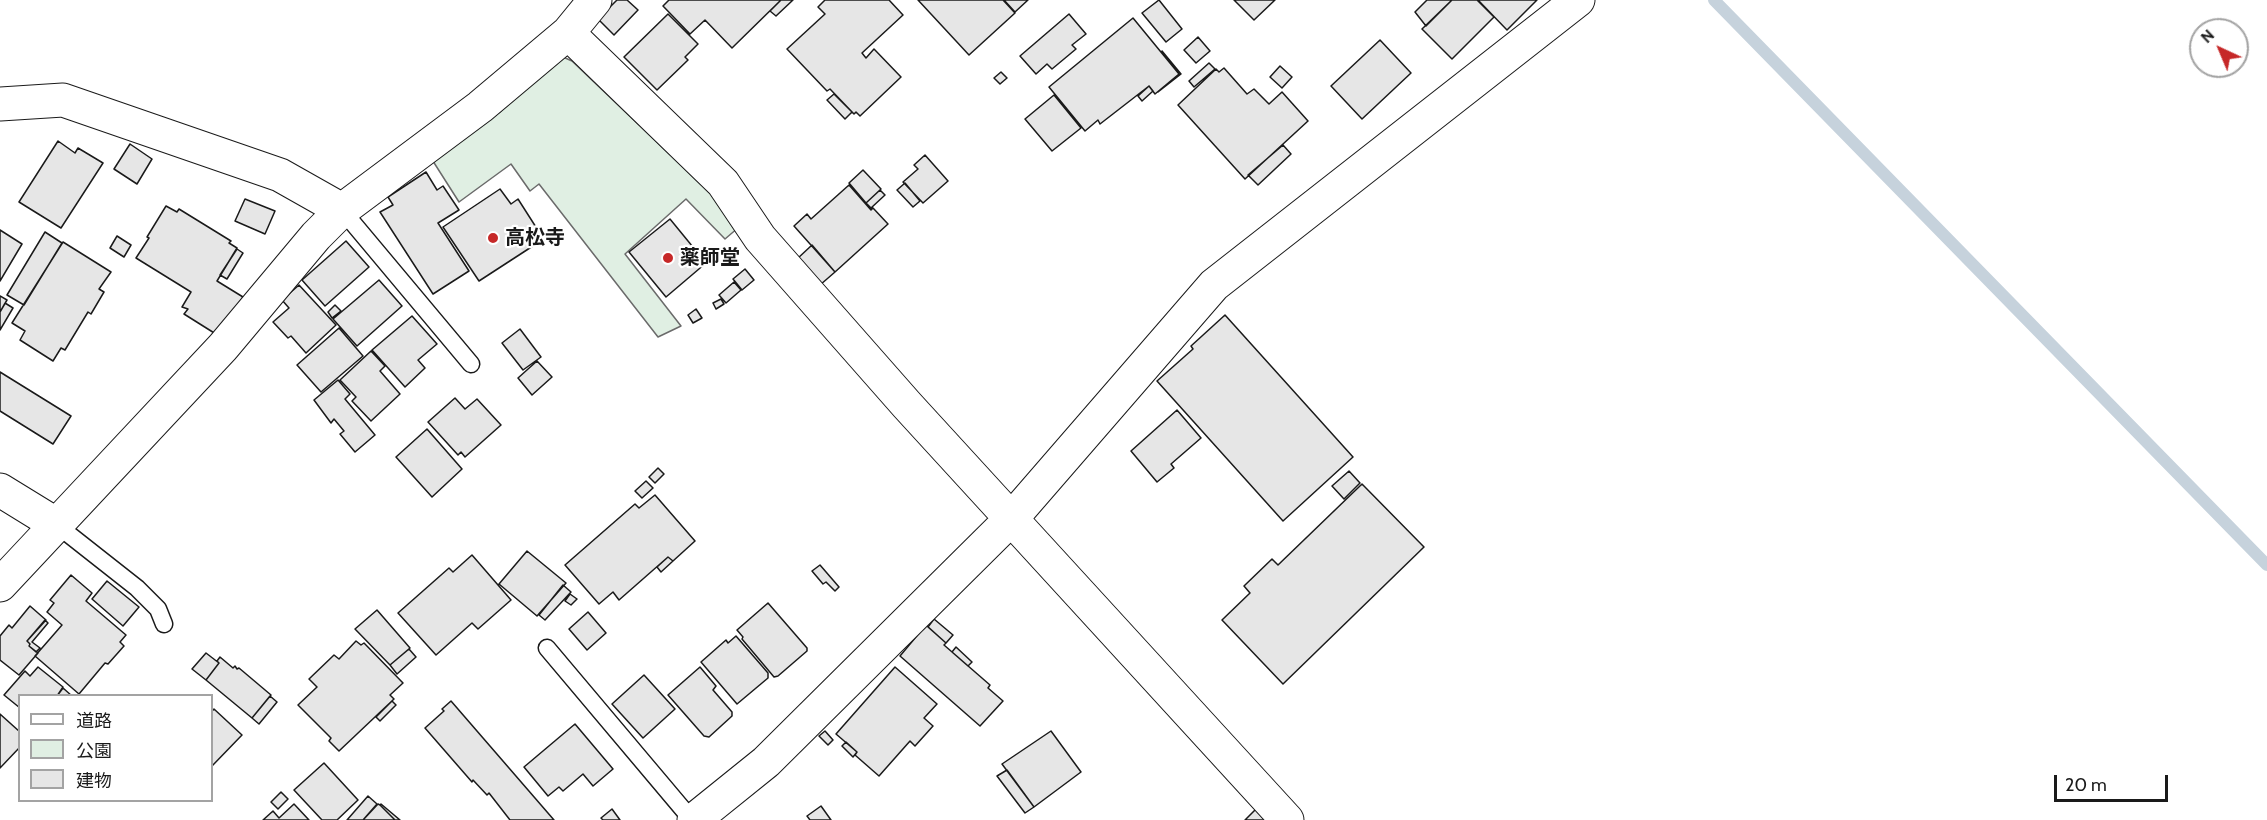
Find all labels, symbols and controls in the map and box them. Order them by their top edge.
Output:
north arrow [2189,18,2249,78]
text: N [2197,25,2218,47]
place label: 高松寺 [505,226,565,250]
marker: 高松寺 [486,231,500,245]
place label: 薬師堂 [680,246,740,270]
marker: 薬師堂 [661,251,675,265]
legend [18,694,213,802]
text: 道路 [76,710,112,732]
text: 公園 [76,740,112,762]
scale bar [2057,763,2171,801]
text: 建物 [76,770,112,792]
text: 20 m [2065,774,2107,796]

